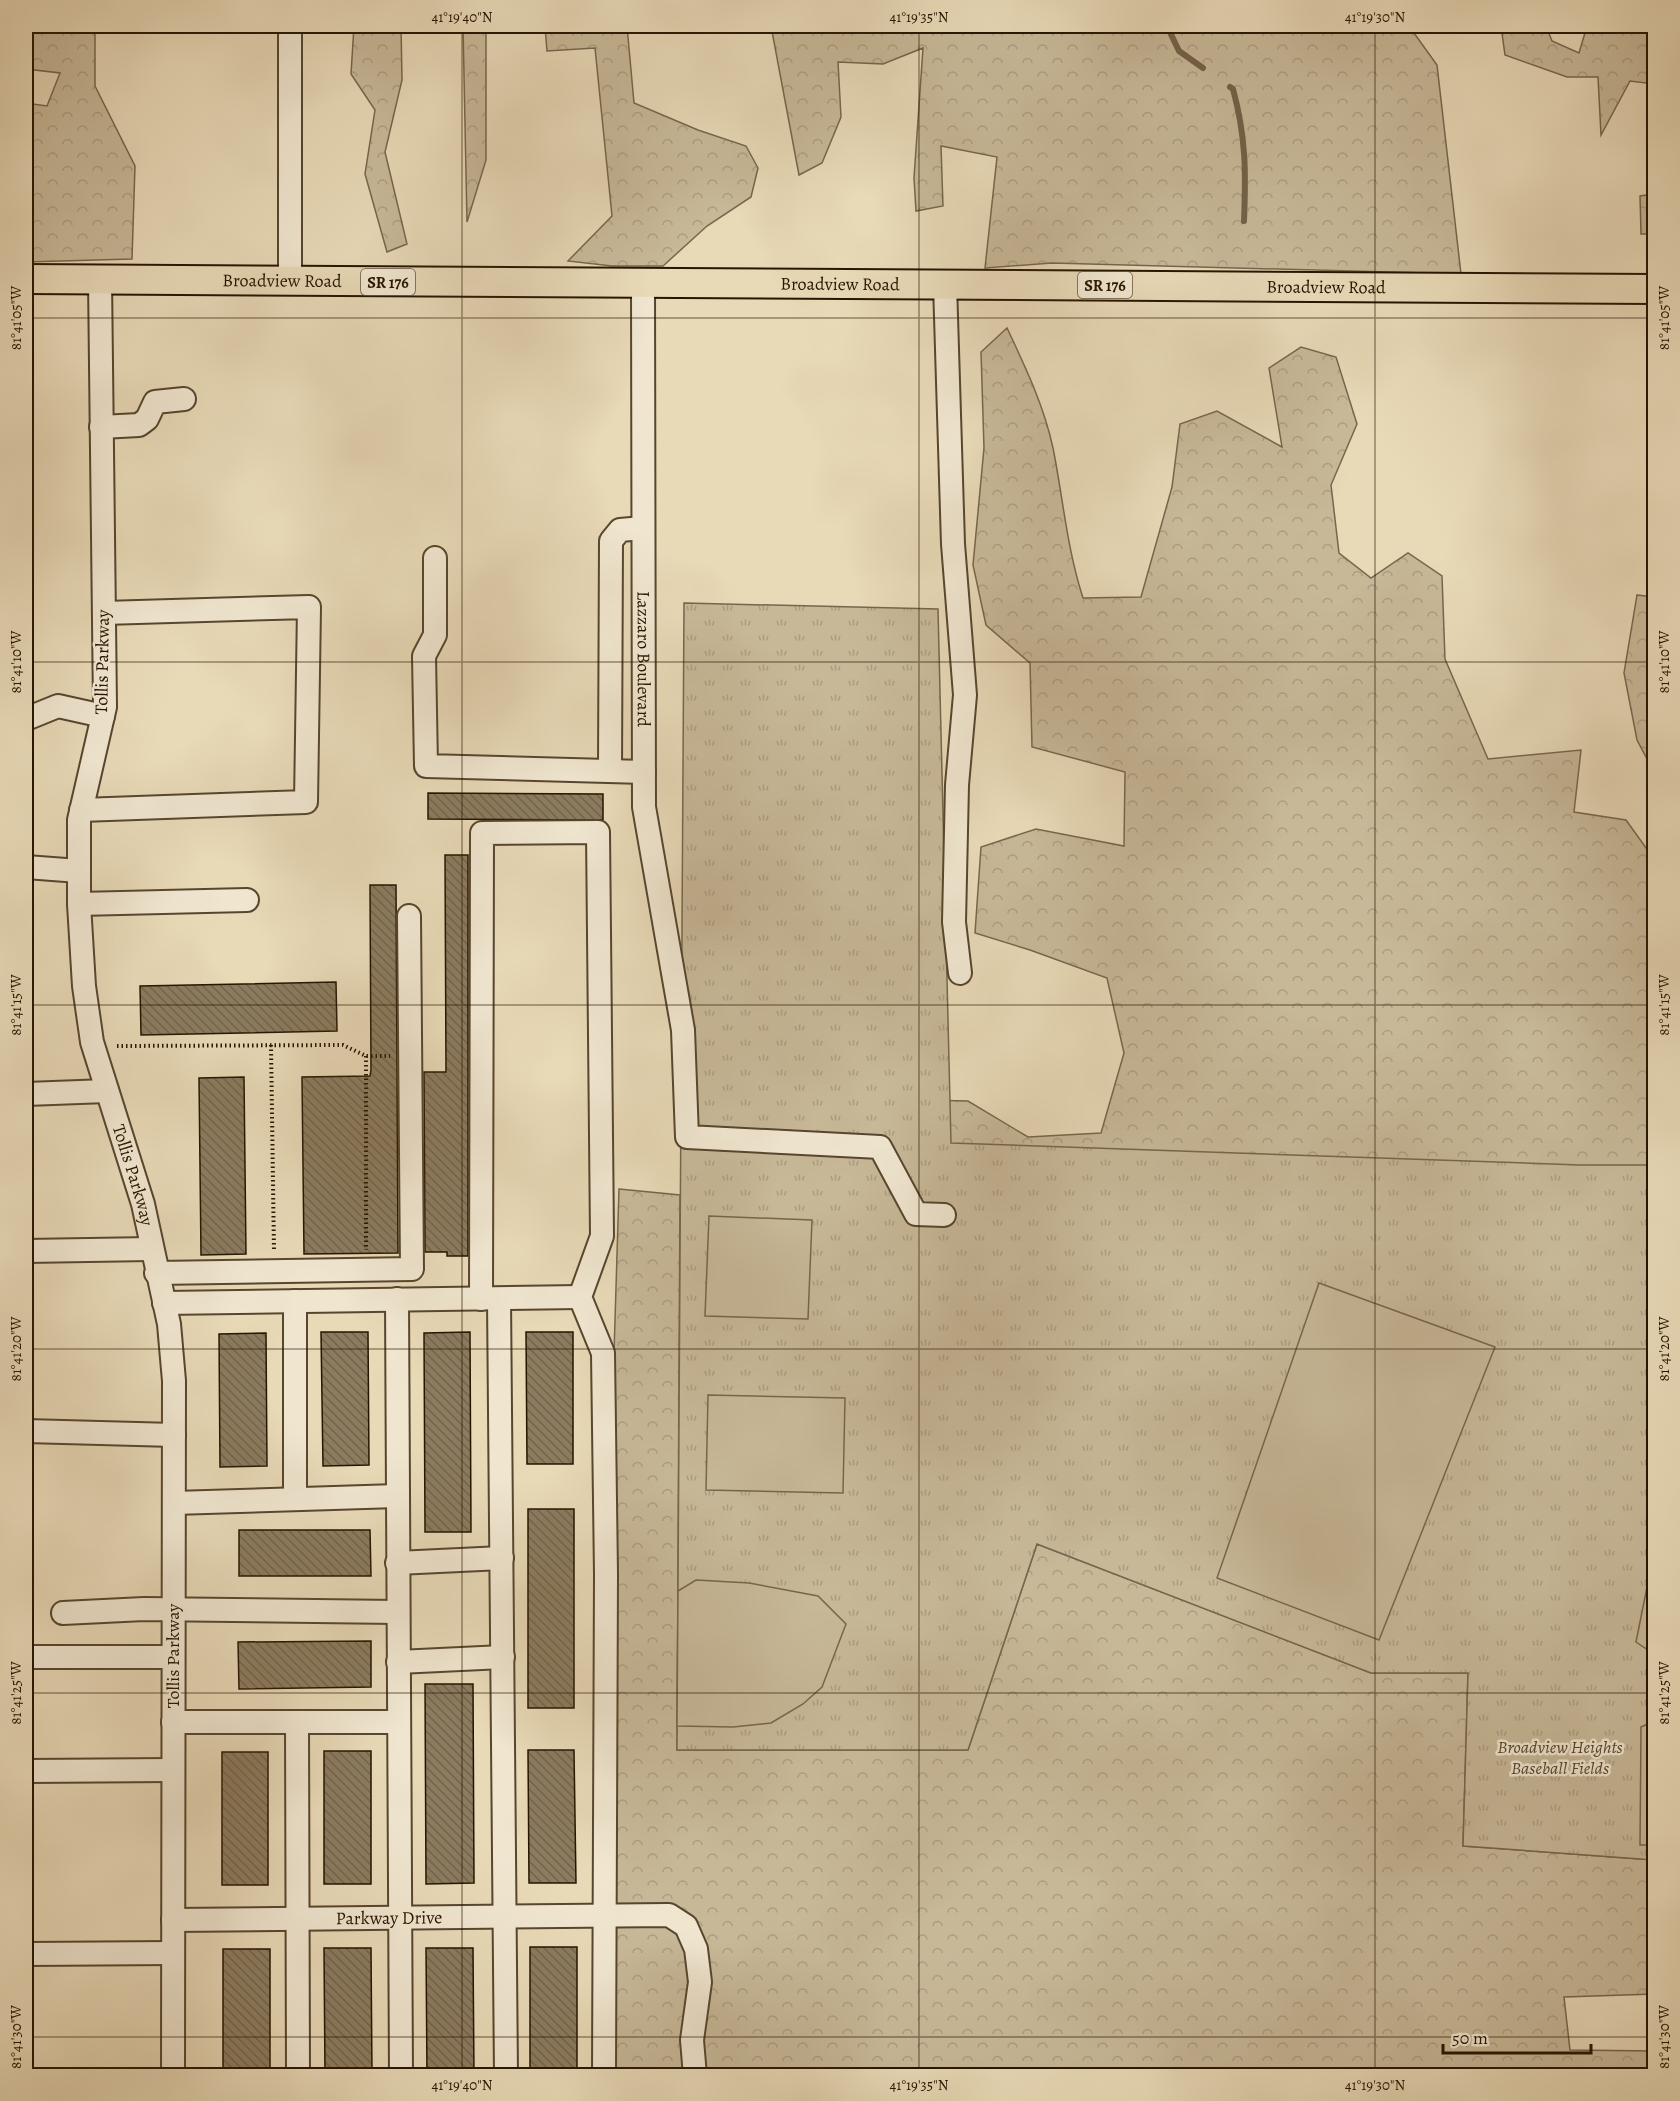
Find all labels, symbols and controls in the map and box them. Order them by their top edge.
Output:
text: 41°19'40"N [431,7,493,27]
text: 41°19'35"N [890,7,949,27]
text: 41°19'30"N [1345,7,1405,27]
street label: Broadview Road [222,268,342,293]
road number: SR 176 [361,269,415,295]
street label: Broadview Road [780,272,900,296]
road number: SR 176 [1078,272,1132,298]
street label: Broadview Road [1266,275,1386,299]
text: 81°41'05"W [6,286,26,350]
text: 81°41'05"W [1654,286,1674,350]
street label: Lazzaro Boulevard [632,591,656,727]
street label: Tollis Parkway [89,609,115,715]
text: 81°41'10"W [6,630,26,694]
text: 81°41'10"W [1654,630,1674,694]
text: 81°41'15"W [6,974,26,1036]
text: 81°41'15"W [1654,974,1674,1036]
street label: Tollis Parkway [107,1121,160,1229]
text: 81°41'20"W [6,1316,26,1382]
text: 81°41'20"W [1654,1316,1674,1382]
street label: Tollis Parkway [161,1603,185,1708]
text: 81°41'25"W [6,1661,26,1725]
text: 81°41'25"W [1654,1661,1674,1725]
park label: Broadview Heights Baseball Fields [1497,1735,1623,1780]
street label: Parkway Drive [336,1905,442,1930]
text: 81°41'30"W [6,2005,26,2069]
text: 81°41'30"W [1654,2005,1674,2069]
scale bar [1443,2017,1592,2055]
text: 50 m [1452,2026,1488,2050]
text: 41°19'40"N [431,2075,493,2095]
text: 41°19'35"N [890,2075,949,2095]
text: 41°19'30"N [1345,2075,1405,2095]

